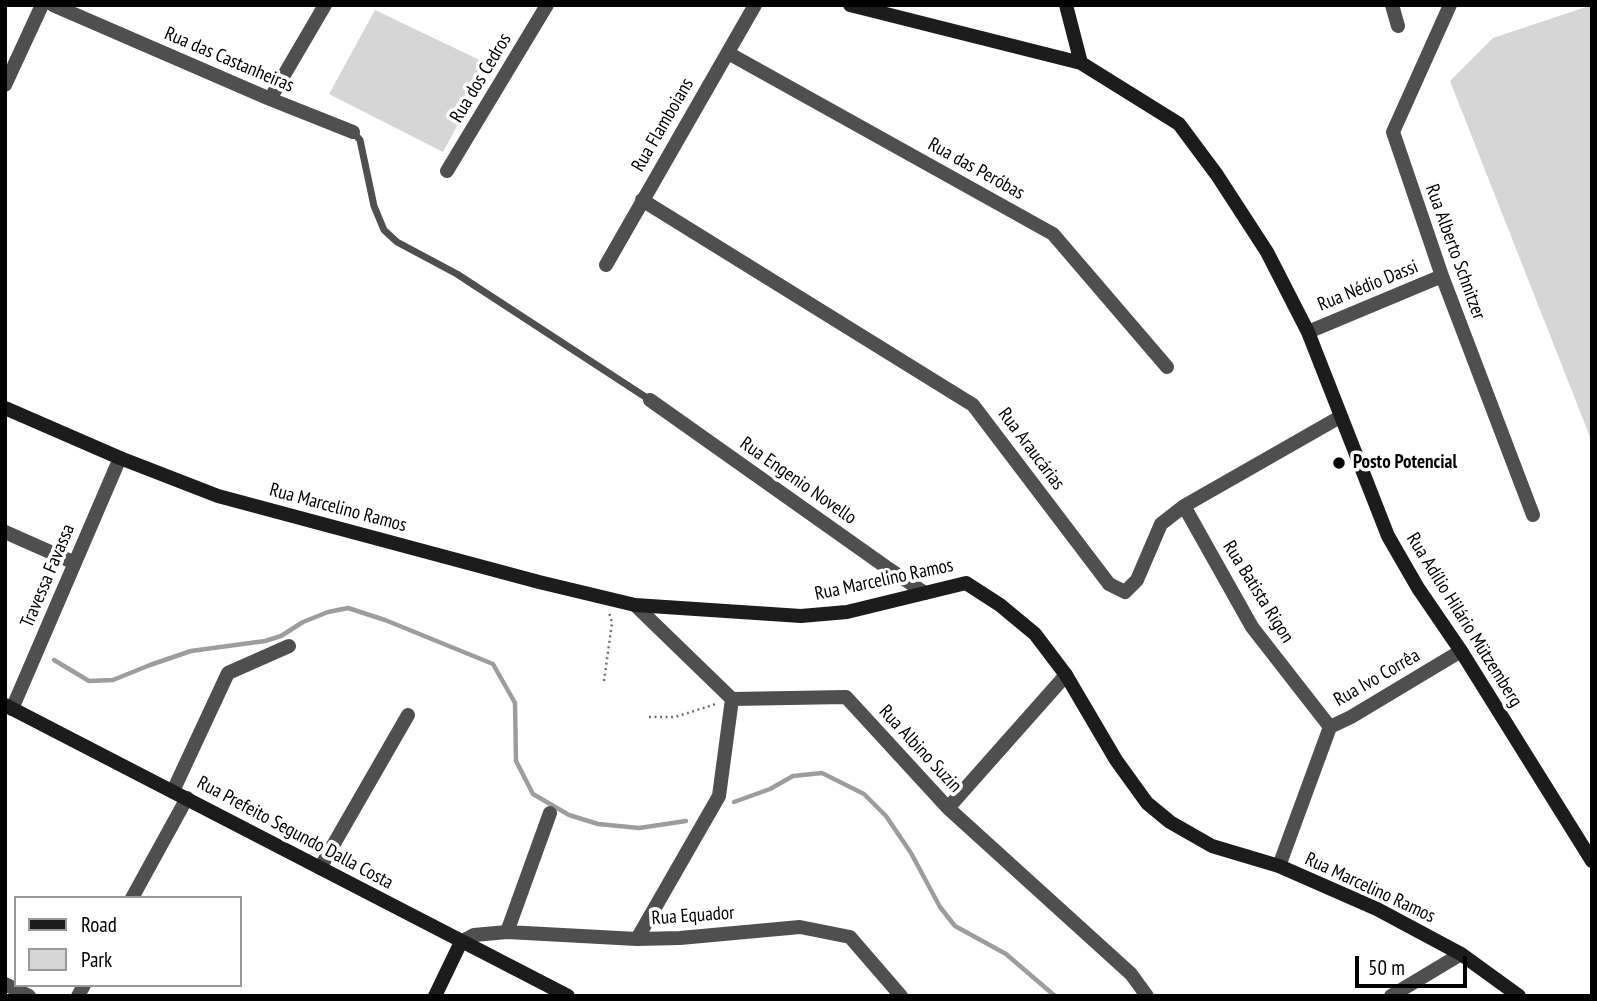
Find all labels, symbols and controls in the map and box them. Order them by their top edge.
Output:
street label: Rua das Castanheiras [161,22,297,98]
street label: Rua dos Cedros [445,29,517,127]
street label: Rua Flamboians [627,74,699,176]
street label: Rua das Peróbas [924,133,1028,205]
street label: Rua Alberto Schnitzer [1420,181,1490,323]
street label: Rua Nédio Dassi [1315,256,1421,316]
street label: Rua Araucárias [993,404,1069,494]
street label: Rua Engenio Novello [735,432,861,530]
place label: Posto Potencial [1353,452,1457,474]
marker: Posto Potencial [1331,455,1347,471]
street label: Rua Marcelino Ramos [267,479,409,537]
street label: Travessa Favassa [16,521,80,631]
street label: Rua Adílio Hilário Mützemberg [1401,529,1527,711]
street label: Rua Batista Rigon [1218,537,1298,647]
street label: Rua Marcelino Ramos [813,554,955,606]
street label: Rua Ivo Corrêa [1330,644,1424,712]
street label: Rua Albino Suzin [874,701,966,797]
street label: Rua Prefeito Segundo Dalla Costa [193,772,397,894]
street label: Rua Marcelino Ramos [1301,848,1439,928]
legend [14,896,242,987]
street label: Rua Equador [651,902,735,930]
text: Road [81,911,117,938]
scale bar [1359,942,1471,986]
text: Park [81,946,112,973]
text: 50 m [1368,954,1405,981]

